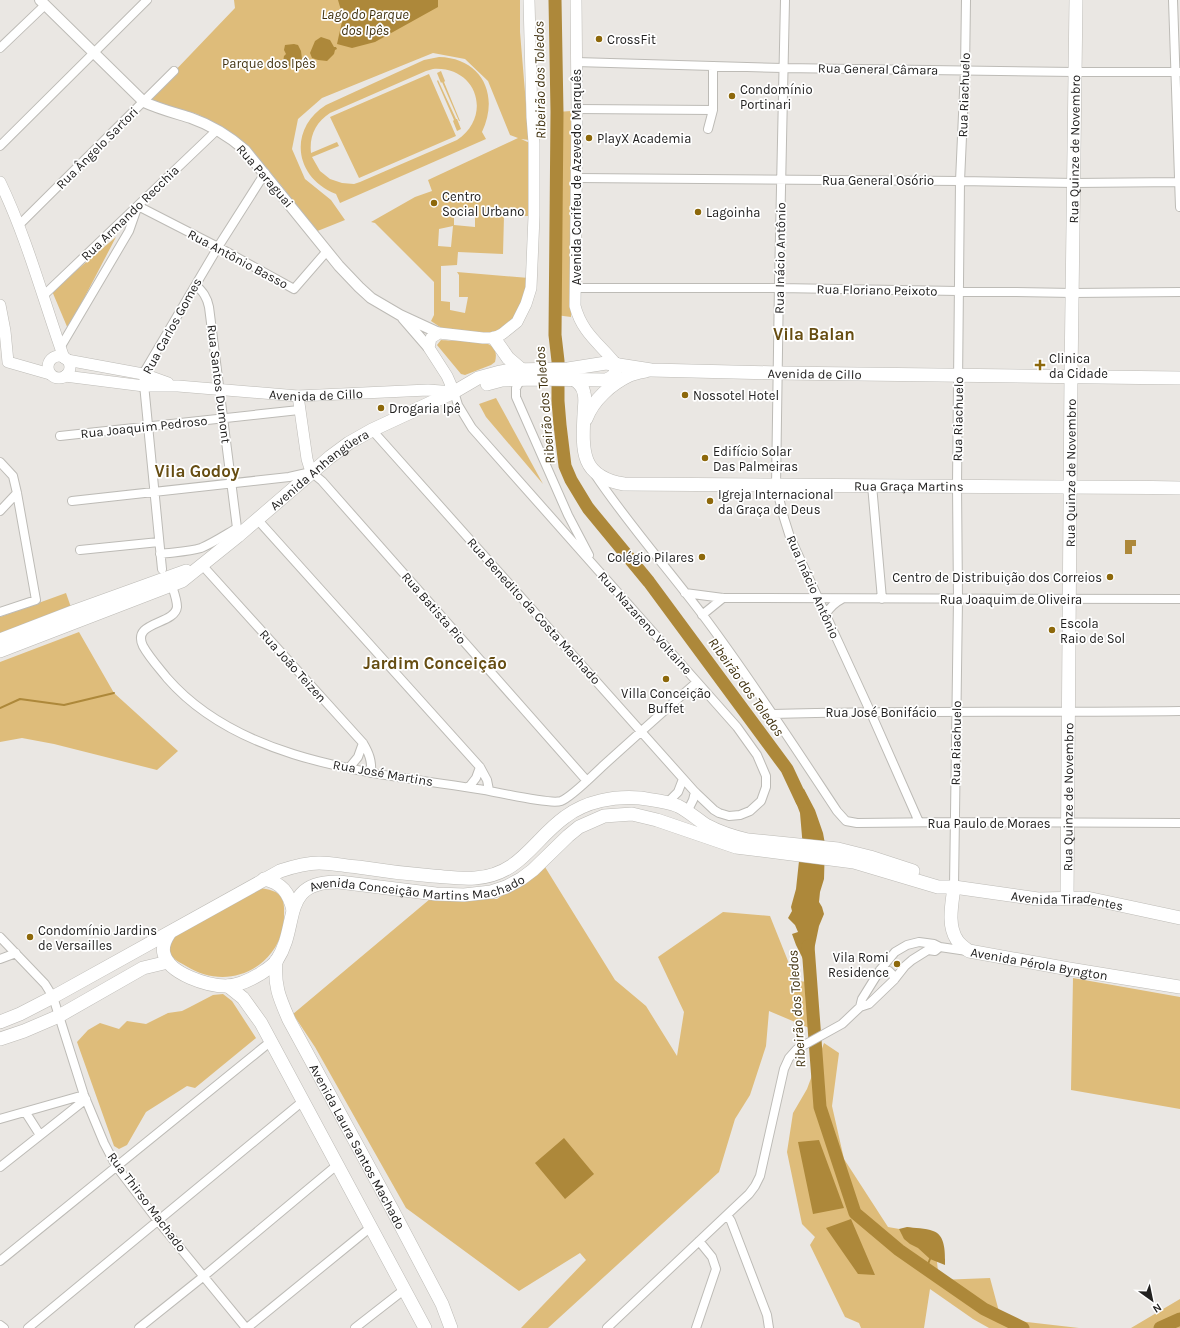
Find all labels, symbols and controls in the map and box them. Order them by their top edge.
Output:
water label: Lago do Parque dos Ipês [321,6,409,39]
water label: Ribeirão dos Toledos [530,20,550,139]
place label: CrossFit [607,32,656,47]
marker: CrossFit [594,34,604,44]
street label: Rua Riachuelo [955,52,973,138]
park label: Parque dos Ipês [222,56,316,72]
street label: Rua General Câmara [818,60,938,78]
street label: Avenida Corifeu de Azevedo Marquês [569,69,585,285]
street label: Rua Quinze de Novembro [1066,75,1083,223]
place label: Condomínio Portinari [740,82,813,112]
marker: Condomínio Portinari [727,91,737,101]
street label: Rua Ângelo Sartori [52,103,141,192]
place label: PlayX Academia [597,131,691,146]
marker: PlayX Academia [584,133,594,143]
street label: Rua Paraguai [234,141,296,211]
street label: Rua Armando Recchia [78,162,182,264]
street label: Rua General Osório [822,173,934,188]
place label: Centro Social Urbano [442,189,524,219]
marker: Centro Social Urbano [429,198,439,208]
street label: Rua Inácio Antônio [772,202,788,314]
place label: Lagoinha [706,205,760,220]
marker: Lagoinha [693,207,703,217]
street label: Rua Antônio Basso [185,226,291,292]
street label: Rua Carlos Gomes [139,275,205,377]
street label: Rua Floriano Peixoto [816,281,938,299]
street label: Rua Santos Dumont [204,324,234,444]
district label: Vila Balan [773,324,855,344]
water label: Ribeirão dos Toledos [531,345,559,465]
place label: Clinica da Cidade [1049,351,1108,381]
marker: Clinica da Cidade [1034,359,1046,371]
street label: Avenida de Cillo [768,365,862,382]
street label: Rua Riachuelo [950,376,966,462]
street label: Avenida de Cillo [269,386,363,404]
place label: Nossotel Hotel [693,388,779,403]
marker: Nossotel Hotel [680,390,690,400]
street label: Rua Quinze de Novembro [1062,399,1078,547]
place label: Drogaria Ipê [389,401,461,416]
marker: Drogaria Ipê [376,403,386,413]
street label: Rua Joaquim Pedroso [80,413,208,442]
street label: Avenida Anhangüera [267,426,371,513]
place label: Edifício Solar Das Palmeiras [713,444,798,474]
marker: Edifício Solar Das Palmeiras [700,453,710,463]
district label: Vila Godoy [155,461,240,481]
street label: Rua Graça Martins [854,478,964,493]
place label: Igreja Internacional da Graça de Deus [718,487,834,517]
marker: Igreja Internacional da Graça de Deus [705,496,715,506]
street label: Rua Inácio Antônio [783,533,843,641]
street label: Rua Benedito da Costa Machado [464,535,604,687]
place label: Colégio Pilares [607,550,694,565]
marker: Colégio Pilares [697,552,707,562]
street label: Rua Batista Pio [399,569,469,647]
street label: Rua Nazareno Voltaine [595,569,695,678]
place label: Centro de Distribuição dos Correios [892,570,1102,585]
marker: Centro de Distribuição dos Correios [1105,572,1115,582]
street label: Rua Joaquim de Oliveira [940,592,1082,608]
place label: Escola Raio de Sol [1060,616,1125,646]
marker: Escola Raio de Sol [1047,625,1057,635]
street label: Rua João Teizen [256,627,330,705]
water label: Ribeirão dos Toledos [704,634,788,740]
district label: Jardim Conceição [363,653,507,673]
marker: Villa Conceição Buffet [661,674,671,684]
place label: Villa Conceição Buffet [621,686,711,716]
street label: Rua Riachuelo [948,700,964,786]
street label: Rua José Bonifácio [825,705,937,720]
street label: Rua Quinze de Novembro [1060,723,1076,871]
street label: Rua José Martins [332,757,434,789]
street label: Rua Paulo de Moraes [927,816,1051,831]
street label: Avenida Conceição Martins Machado [307,871,527,903]
street label: Avenida Tiradentes [1010,888,1125,913]
place label: Condomínio Jardins de Versailles [38,923,157,953]
marker: Condomínio Jardins de Versailles [25,932,35,942]
street label: Avenida Pérola Byngton [970,944,1109,983]
water label: Ribeirão dos Toledos [784,949,810,1068]
place label: Vila Romi Residence [828,950,889,980]
marker: Vila Romi Residence [892,959,902,969]
street label: Avenida Laura Santos Machado [307,1061,409,1231]
street label: Rua Thirso Machado [105,1149,189,1255]
north arrow [1132,1280,1172,1320]
text: N [1150,1300,1164,1316]

